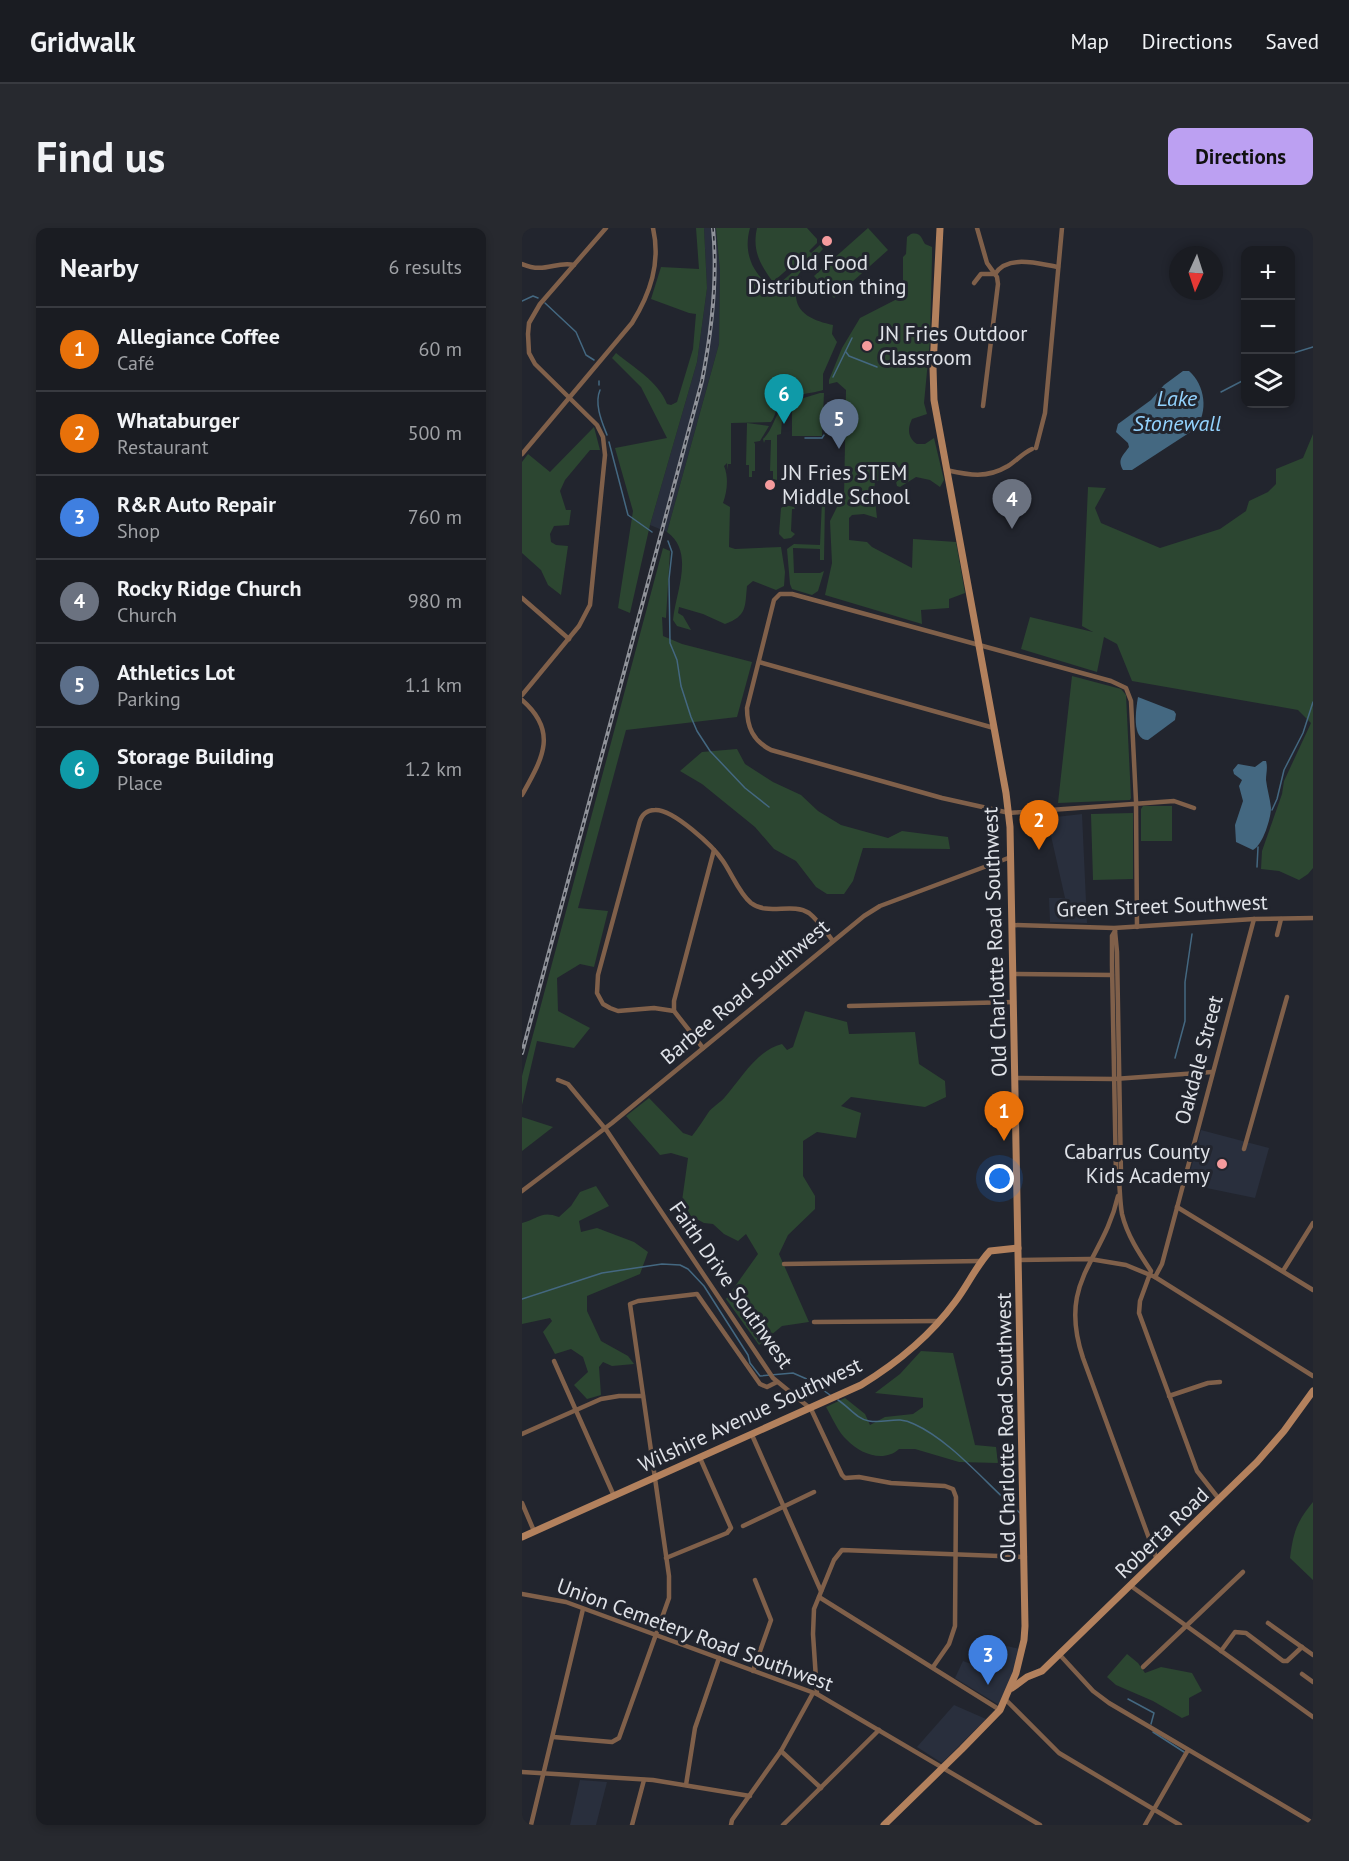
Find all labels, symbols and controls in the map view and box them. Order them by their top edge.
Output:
text: Gridwalk [30,23,136,60]
text: Map [1070,28,1109,55]
text: Directions [1142,28,1233,55]
text: Saved [1266,28,1319,55]
button: Directions [1168,128,1313,185]
text: Find us [36,129,165,184]
marker: Old Food Distribution thing [820,234,834,248]
north arrow [1169,246,1223,300]
map controls [1241,246,1295,408]
button: + [1241,246,1295,300]
place label: Old Food Distribution thing [748,249,906,300]
text: Nearby [60,251,138,284]
text: 6 results [389,254,462,280]
button: − [1241,300,1295,354]
place label: JN Fries Outdoor Classroom [878,320,1027,371]
text: Allegiance Coffee [117,322,280,350]
text: 1 [74,336,85,362]
text: 60 m [419,336,462,362]
marker: JN Fries Outdoor Classroom [860,339,874,353]
text: Café [117,350,154,376]
button: layers [1241,354,1295,408]
pin: 6 [764,374,804,424]
water label: Lake Stonewall [1133,384,1221,437]
pin: 5 [820,400,858,449]
text: Whataburger [117,406,240,434]
text: 2 [74,420,85,446]
text: 500 m [408,420,462,446]
text: Restaurant [117,434,208,460]
place label: JN Fries STEM Middle School [781,459,910,510]
marker: JN Fries STEM Middle School [763,478,777,492]
pin: 4 [992,480,1032,529]
text: R&R Auto Repair [117,490,276,518]
text: 3 [74,504,85,530]
text: 760 m [408,504,462,530]
text: Shop [117,518,160,544]
text: Rocky Ridge Church [117,574,302,602]
text: 4 [74,588,85,614]
text: 980 m [408,588,462,614]
text: Church [117,602,177,628]
text: Athletics Lot [117,658,235,686]
text: 5 [74,672,85,698]
text: 1.1 km [405,672,462,698]
text: Parking [117,686,181,712]
text: Storage Building [117,742,274,770]
text: 6 [74,756,85,782]
text: 1.2 km [405,756,462,782]
text: Place [117,770,163,796]
pin: 2 [1020,800,1058,850]
street label: Old Charlotte Road Southwest [976,806,1013,1078]
street label: Green Street Southwest [1056,888,1268,923]
street label: Barbee Road Southwest [655,913,835,1070]
street label: Oakdale Street [1168,992,1229,1127]
pin: 1 [984,1092,1024,1141]
place label: Cabarrus County Kids Academy [1064,1138,1210,1189]
marker: Cabarrus County Kids Academy [1215,1157,1229,1171]
your location [985,1164,1014,1193]
street label: Faith Drive Southwest [664,1196,799,1374]
street label: Old Charlotte Road Southwest [990,1293,1021,1563]
street label: Wilshire Avenue Southwest [634,1351,866,1478]
street label: Roberta Road [1109,1481,1214,1584]
street label: Union Cemetery Road Southwest [553,1572,837,1697]
pin: 3 [968,1636,1008,1685]

